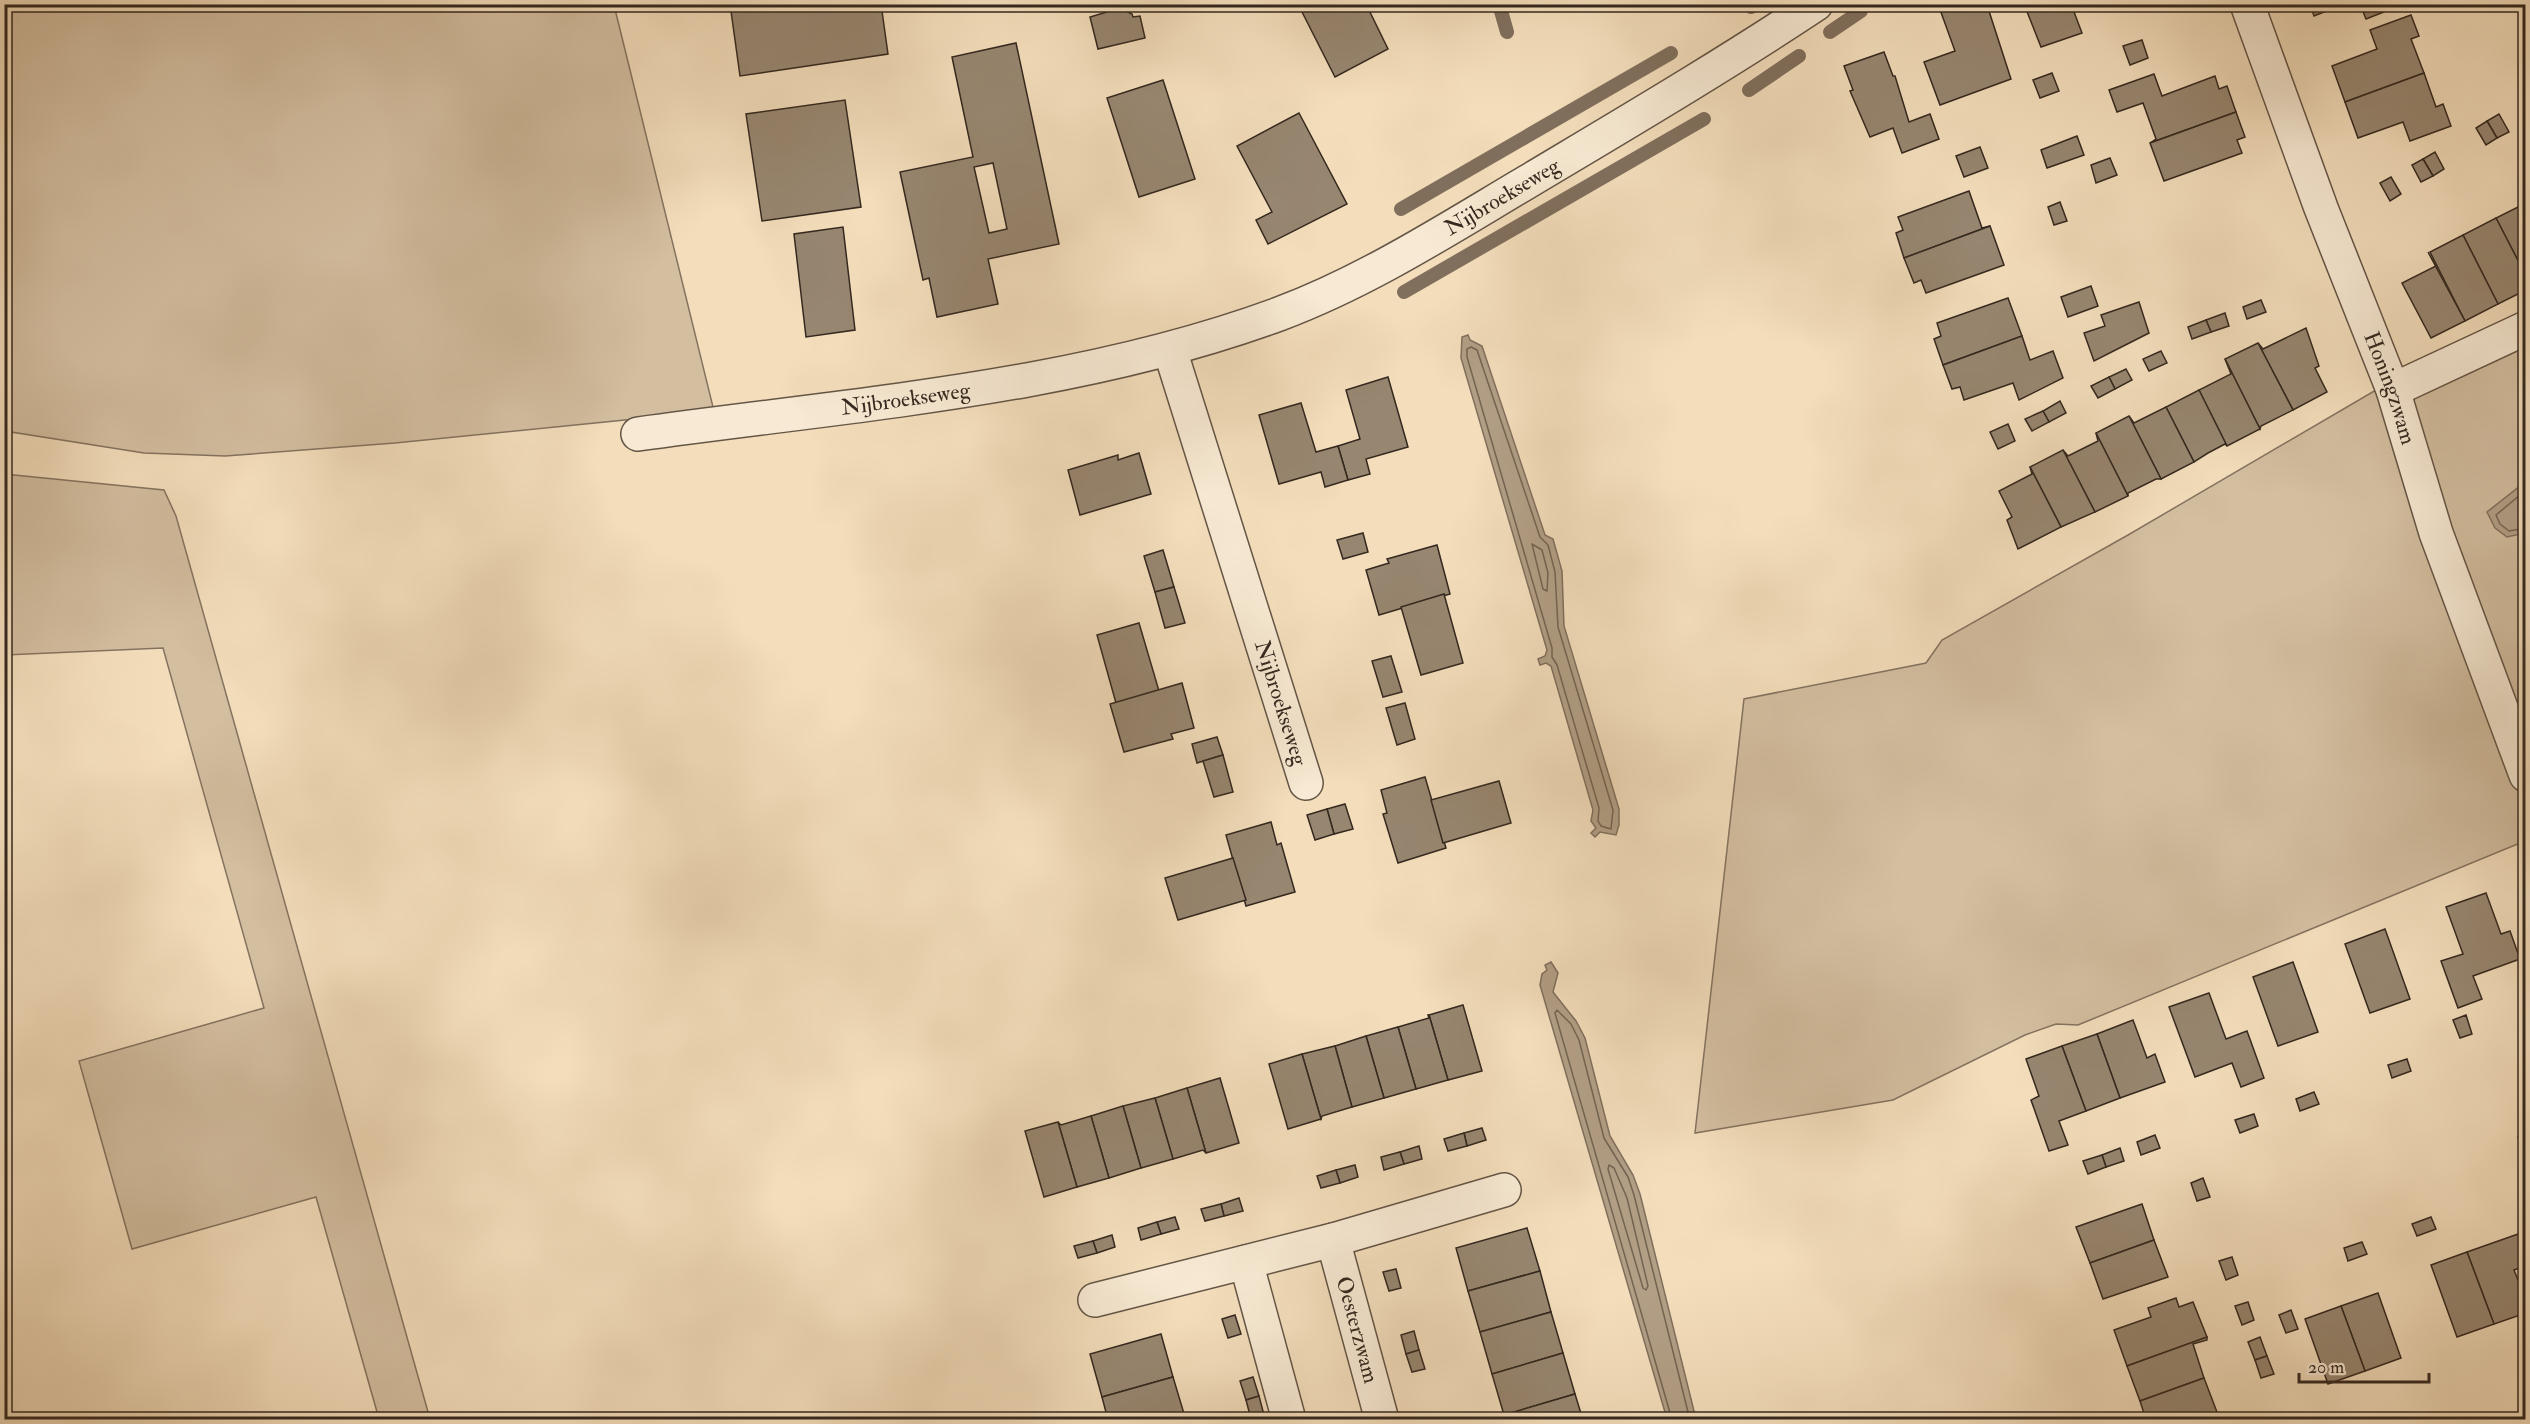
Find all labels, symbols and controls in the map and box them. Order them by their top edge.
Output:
street label: Nijbroekseweg [1439,151,1566,242]
street label: Honingzwam [2357,327,2423,448]
street label: Nijbroekseweg [840,376,973,422]
street label: Nijbroekseweg [1248,637,1314,770]
street label: Oesterzwam [1330,1273,1385,1386]
scale bar [2299,1346,2430,1384]
text: 20 m [2308,1356,2344,1379]

